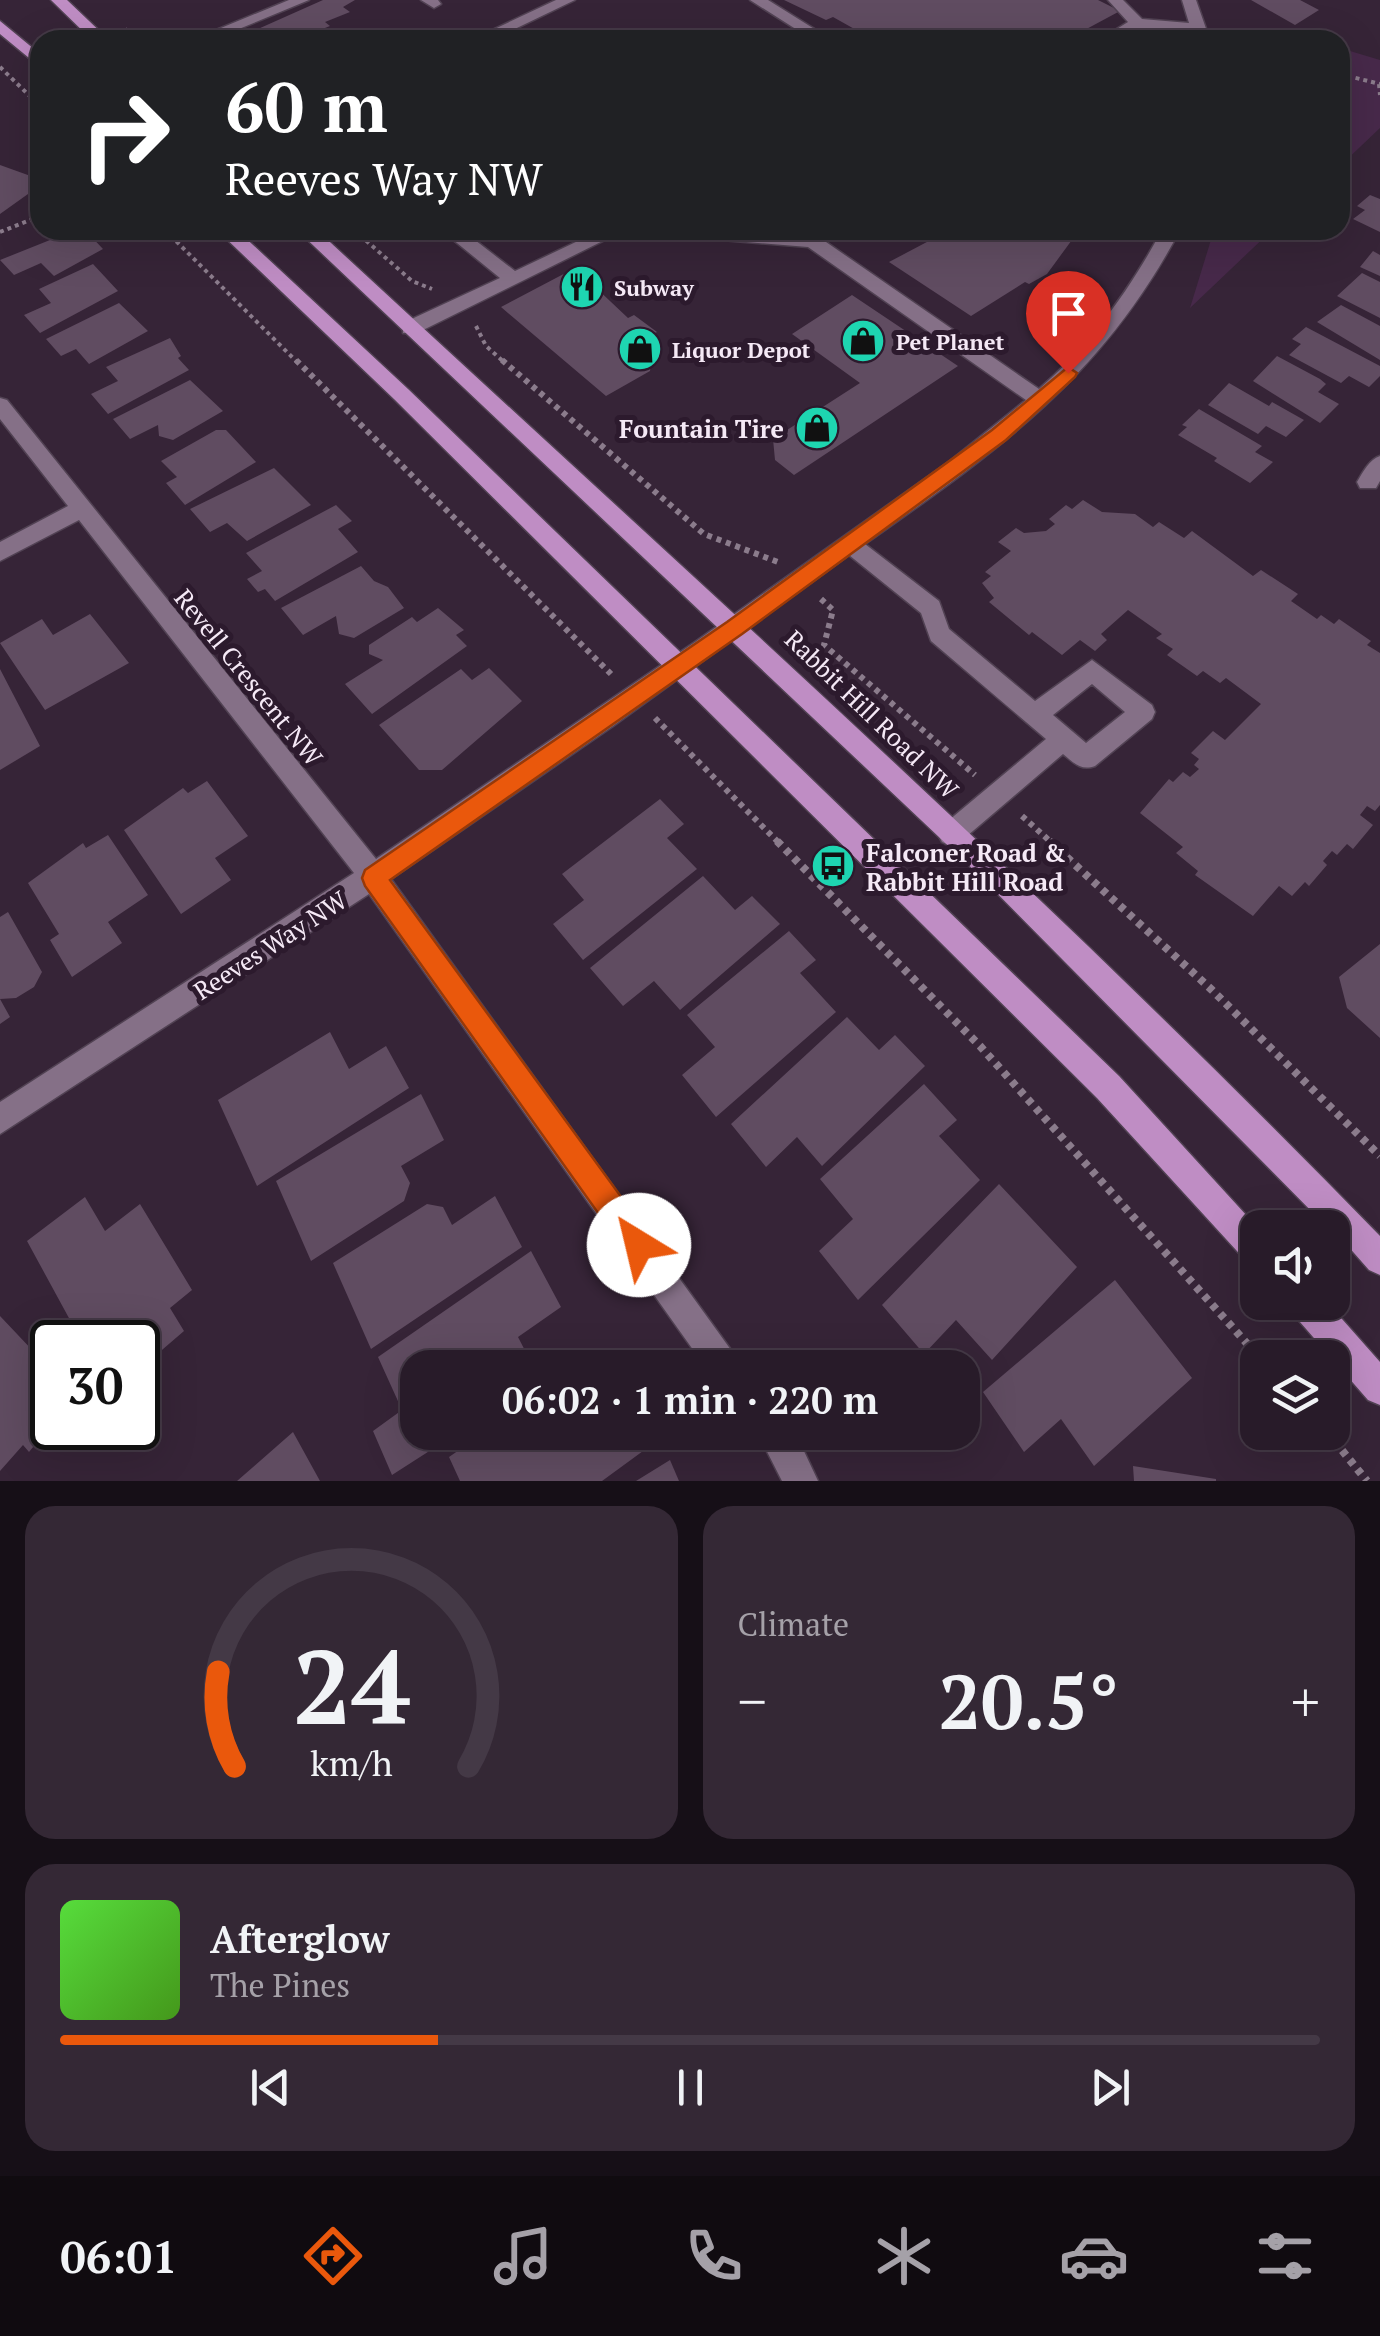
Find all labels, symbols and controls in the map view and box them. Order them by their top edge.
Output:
text: 60 m [225,59,388,152]
icon: right [60,70,190,200]
text: Reeves Way NW [225,148,543,208]
restaurant icon: Subway [559,264,605,310]
pin [1026,271,1111,374]
place label: Subway [614,273,694,302]
icon: arrive [1041,286,1096,341]
shop icon: Pet Planet [840,318,886,364]
shop icon: Liquor Depot [617,326,663,372]
place label: Pet Planet [896,327,1005,356]
place label: Liquor Depot [672,335,811,364]
shop icon: Fountain Tire [794,405,840,451]
place label: Fountain Tire [619,412,784,445]
street label: Revell Crescent NW [168,582,331,773]
street label: Rabbit Hill Road NW [778,623,966,806]
place label: Falconer Road & Rabbit Hill Road [866,836,1066,898]
bus stop icon: Falconer Road & Rabbit Hill Road [810,843,856,889]
street label: Reeves Way NW [187,883,354,1007]
position arrow [587,1193,691,1297]
map controls [1240,1210,1350,1450]
button: sound [1240,1210,1350,1320]
speed limit sign: 30 [30,1320,160,1450]
button: layers [1240,1340,1350,1450]
text: 06:02 · 1 min · 220 m [502,1375,878,1425]
text: Climate [738,1603,849,1645]
text: 24 [292,1616,410,1754]
text: 20.5° [939,1651,1119,1750]
text: − [738,1664,767,1737]
text: + [1291,1664,1320,1737]
text: km/h [310,1739,393,1786]
text: Afterglow [210,1914,390,1964]
text: The Pines [210,1964,350,2006]
icon: previous [243,2060,298,2115]
icon: pause [663,2060,718,2115]
icon: next [1083,2060,1138,2115]
icon: directions [298,2221,368,2291]
icon: music [488,2221,558,2291]
icon: phone [679,2221,749,2291]
icon: climate [869,2221,939,2291]
icon: car [1059,2221,1129,2291]
icon: filters [1250,2221,1320,2291]
text: 06:01 [60,2226,177,2286]

